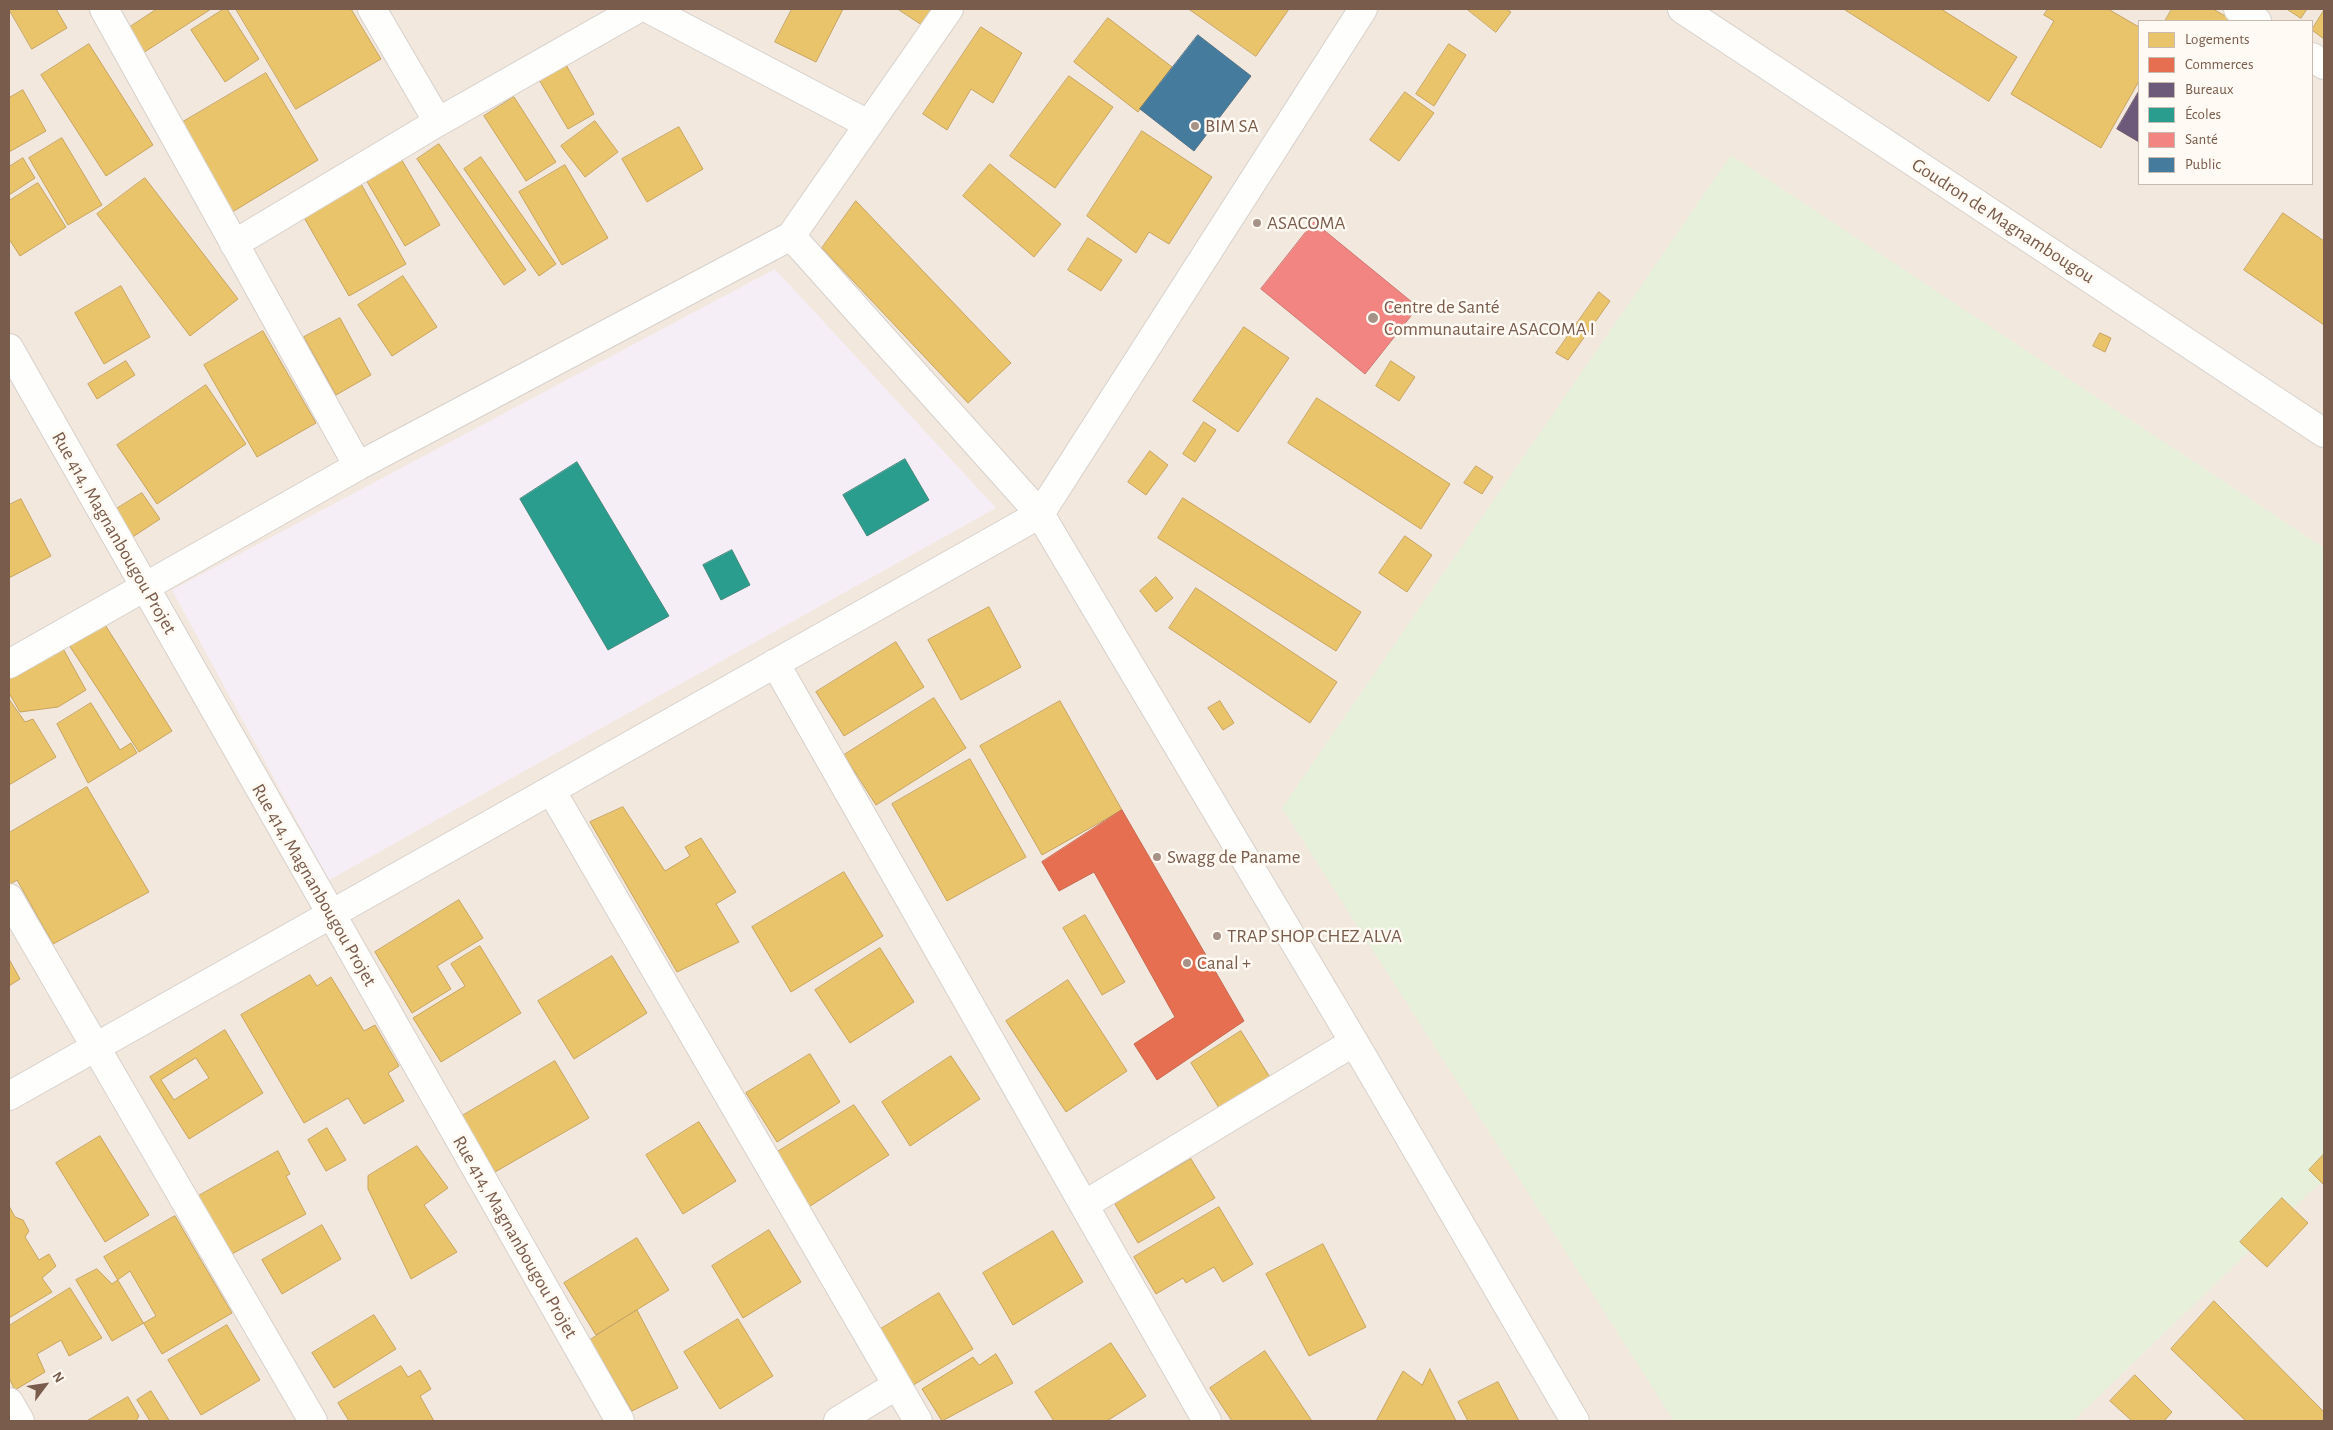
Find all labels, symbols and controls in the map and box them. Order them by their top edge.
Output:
legend [2138,20,2313,185]
text: Logements [2185,32,2250,47]
text: Commerces [2185,57,2254,72]
text: Bureaux [2185,82,2233,97]
text: Écoles [2185,107,2221,122]
place label: BIM SA [1205,115,1258,137]
marker: BIM SA [1189,120,1201,132]
text: Santé [2185,132,2218,147]
street label: Goudron de Magnambougou [1907,153,2099,289]
text: Public [2185,157,2221,172]
place label: ASACOMA [1267,212,1346,234]
marker: ASACOMA [1251,217,1263,229]
place label: Centre de Santé Communautaire ASACOMA I [1384,296,1595,340]
marker: Centre de Santé Communautaire ASACOMA I [1366,311,1380,325]
street label: Rue 414, Magnanbougou Projet [47,428,181,638]
street label: Rue 414, Magnanbougou Projet [247,780,381,990]
place label: Swagg de Paname [1167,846,1301,868]
marker: Swagg de Paname [1151,851,1163,863]
place label: TRAP SHOP CHEZ ALVA [1227,925,1402,947]
marker: TRAP SHOP CHEZ ALVA [1211,930,1223,942]
place label: Canal + [1197,952,1251,974]
marker: Canal + [1181,957,1193,969]
street label: Rue 414, Magnanbougou Projet [448,1132,582,1342]
north arrow [20,1360,70,1410]
text: N [49,1369,66,1385]

